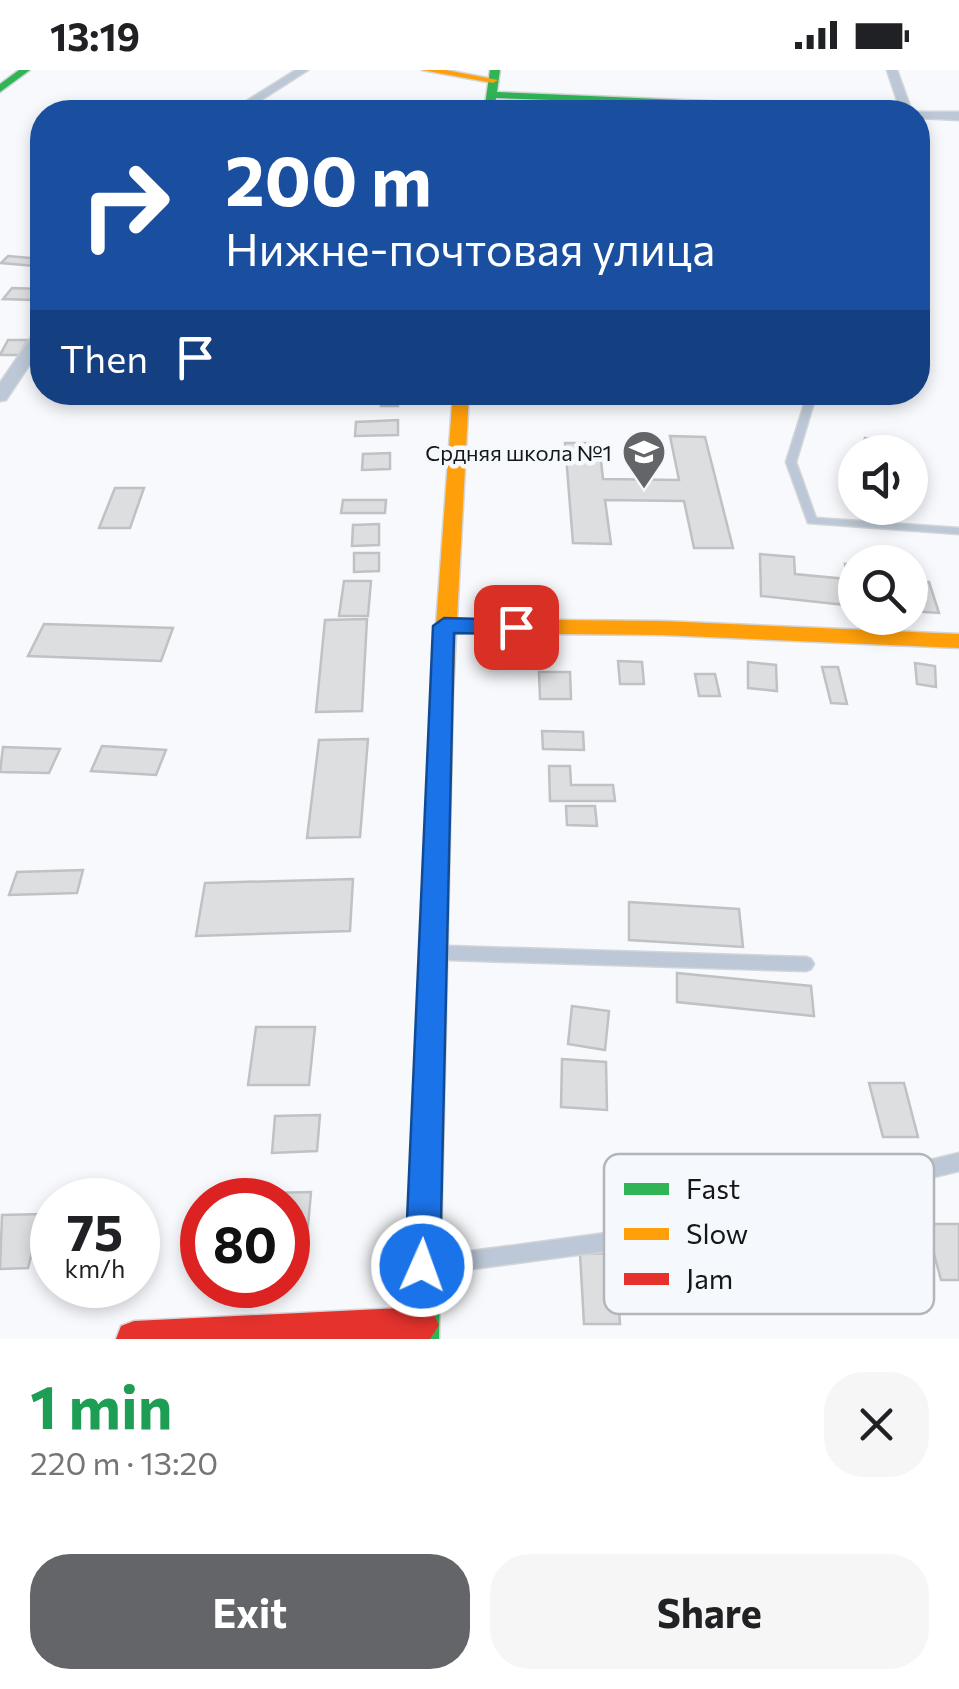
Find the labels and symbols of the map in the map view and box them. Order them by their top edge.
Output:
school or university icon: Срдняя школа №1 [621,429,667,490]
place label: Срдняя школа №1 [425,439,612,466]
pin [474,585,559,670]
legend [604,1154,934,1314]
text: Fast [686,1171,740,1205]
speed limit sign: 80 [180,1178,310,1308]
position arrow [370,1214,474,1318]
text: Slow [686,1216,748,1250]
text: Jam [686,1261,733,1295]

